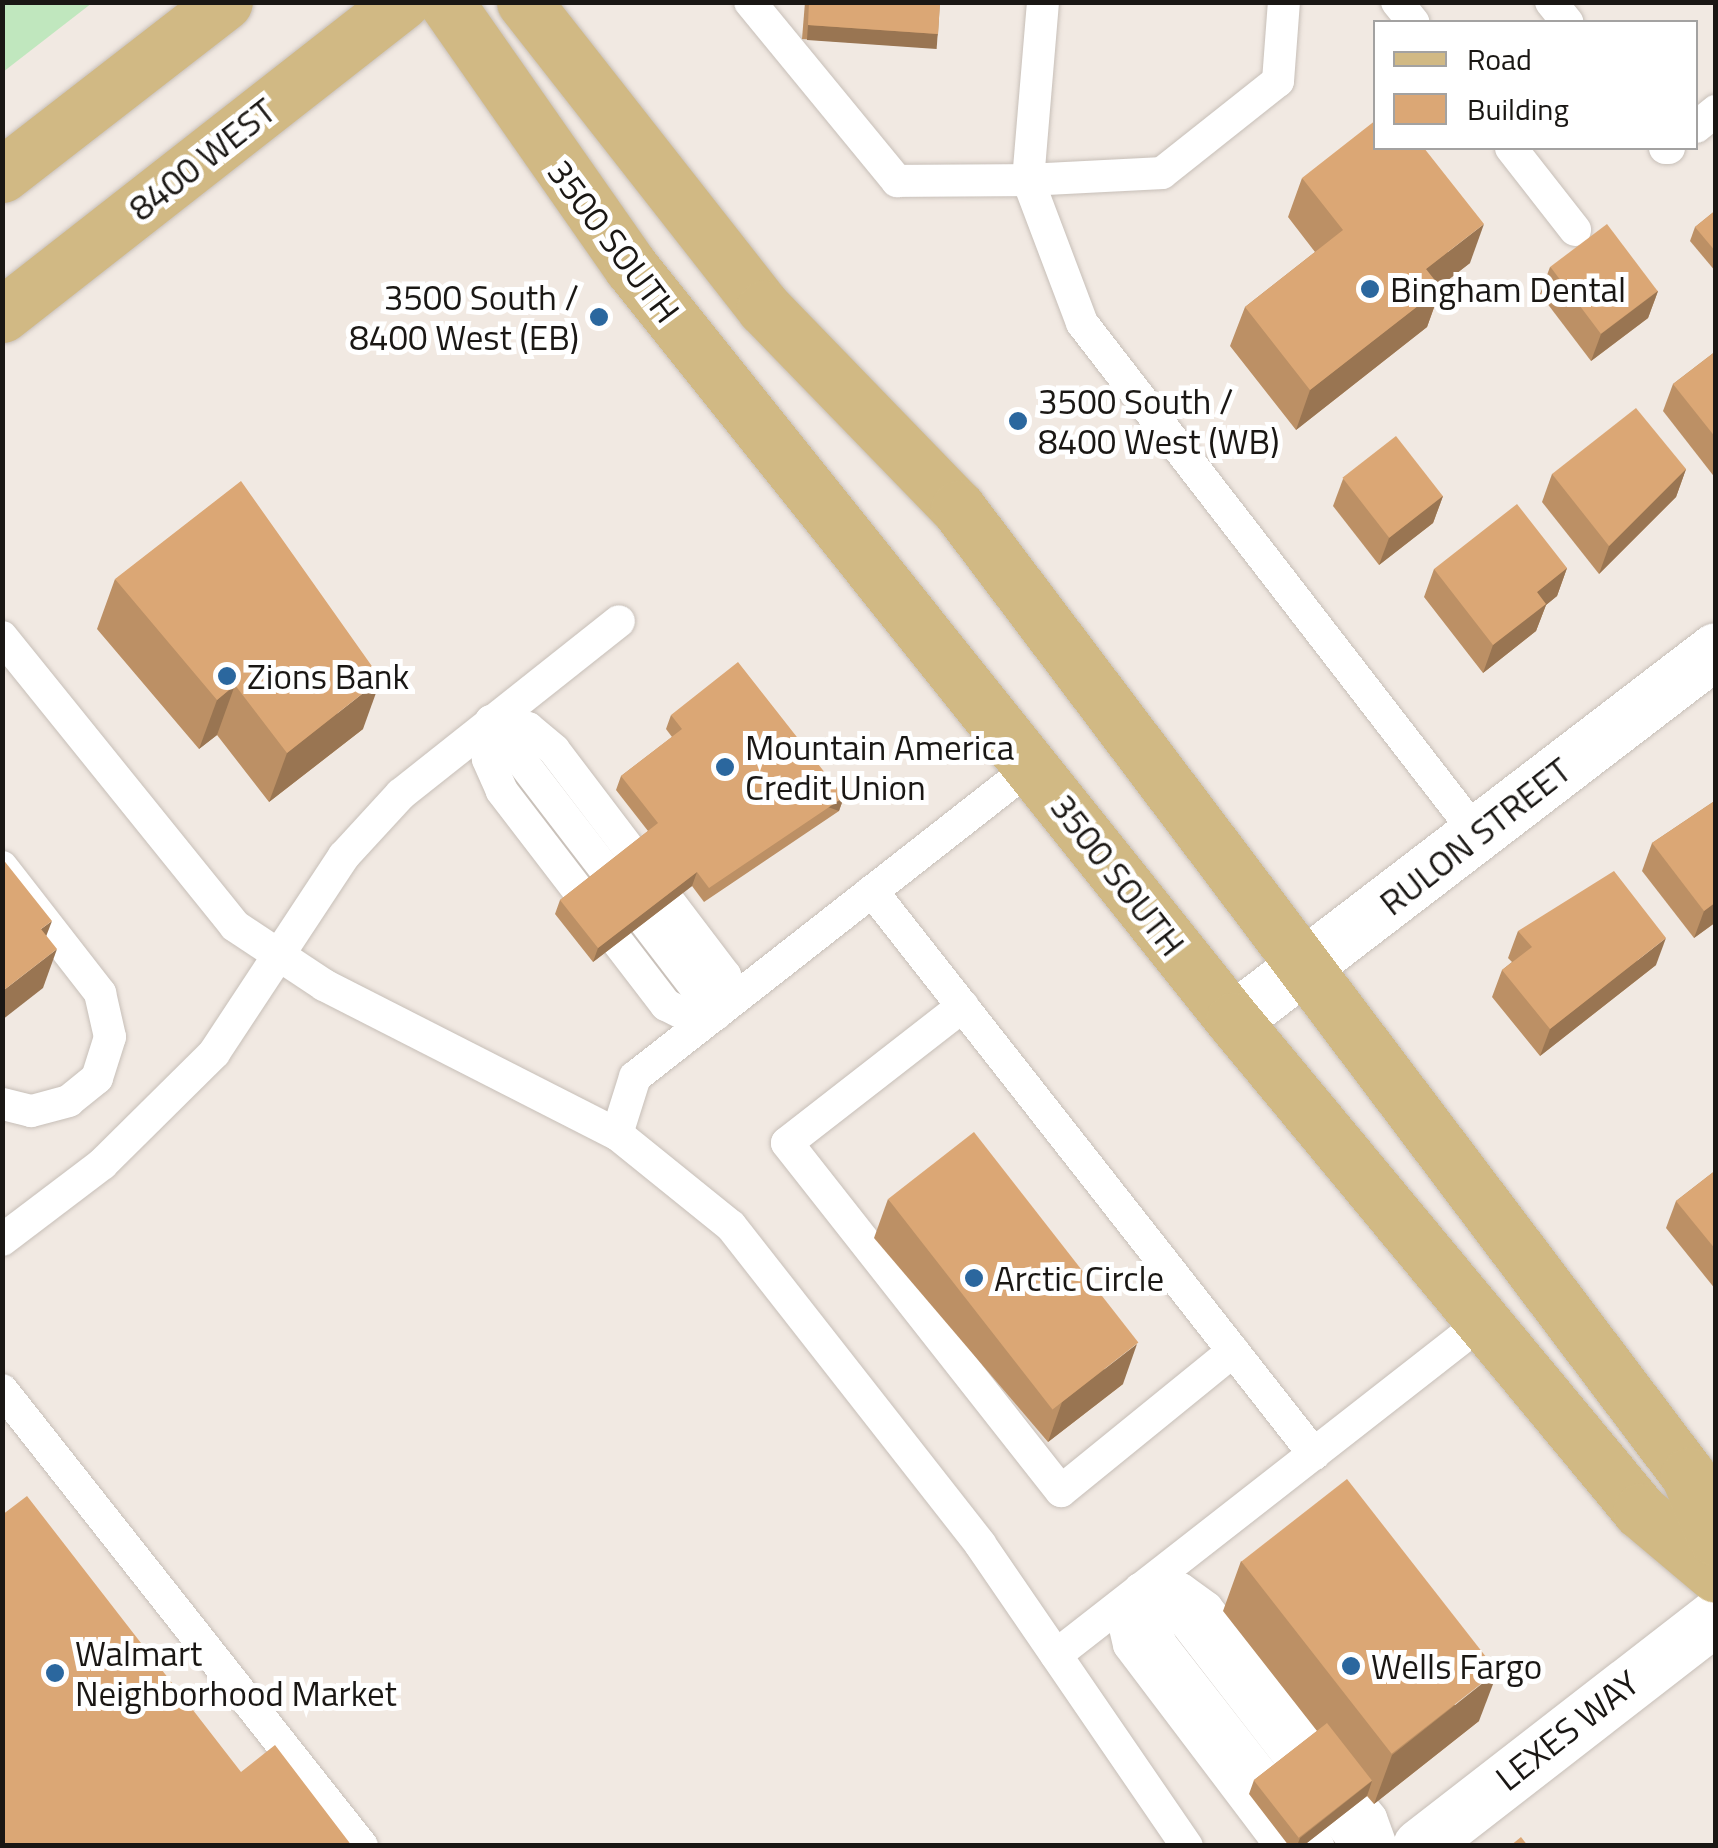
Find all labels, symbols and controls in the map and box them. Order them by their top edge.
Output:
legend [1373,20,1698,150]
text: Road [1467,36,1532,82]
text: Building [1467,86,1569,132]
street label: 8400 WEST [121,89,283,229]
street label: 3500 SOUTH [539,151,689,331]
place label: Bingham Dental [1390,268,1626,310]
place label: 3500 South / 8400 West (EB) [349,276,579,358]
marker: Bingham Dental [1359,278,1381,300]
marker: 3500 South / 8400 West (EB) [588,306,610,328]
place label: 3500 South / 8400 West (WB) [1038,380,1279,462]
marker: 3500 South / 8400 West (WB) [1007,410,1029,432]
place label: Zions Bank [247,655,409,697]
marker: Zions Bank [216,665,238,687]
place label: Mountain America Credit Union [745,726,1014,808]
street label: RULON STREET [1371,748,1579,924]
marker: Mountain America Credit Union [714,756,736,778]
street label: 3500 SOUTH [1042,786,1194,964]
place label: Arctic Circle [994,1257,1164,1299]
marker: Arctic Circle [963,1267,985,1289]
place label: Walmart Neighborhood Market [75,1632,397,1714]
place label: Wells Fargo [1371,1645,1542,1687]
marker: Wells Fargo [1340,1655,1362,1677]
street label: LEXES WAY [1487,1661,1647,1799]
marker: Walmart Neighborhood Market [44,1662,66,1684]

